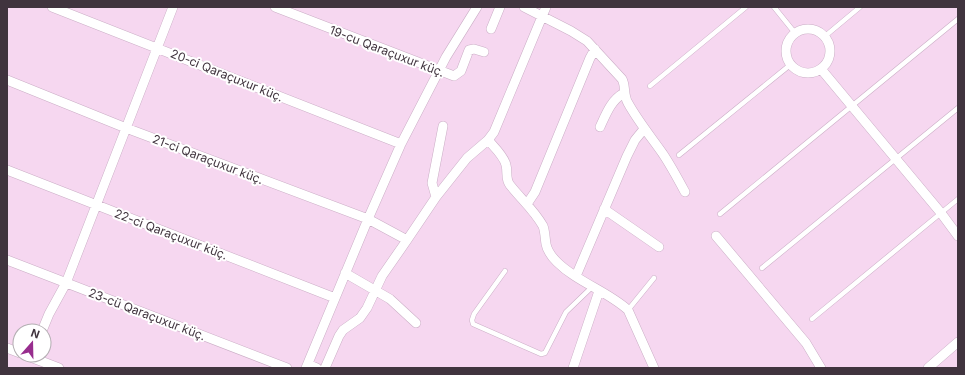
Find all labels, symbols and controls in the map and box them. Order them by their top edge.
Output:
street label: 19-cu Qaraçuxur küç. [327,22,447,80]
street label: 20-ci Qaraçuxur küç. [168,46,286,104]
street label: 21-ci Qaraçuxur küç. [150,131,266,187]
street label: 22-ci Qaraçuxur küç. [112,206,230,262]
street label: 23-cü Qaraçuxur küç. [86,285,208,343]
north arrow [12,323,52,363]
text: N [29,326,42,342]

